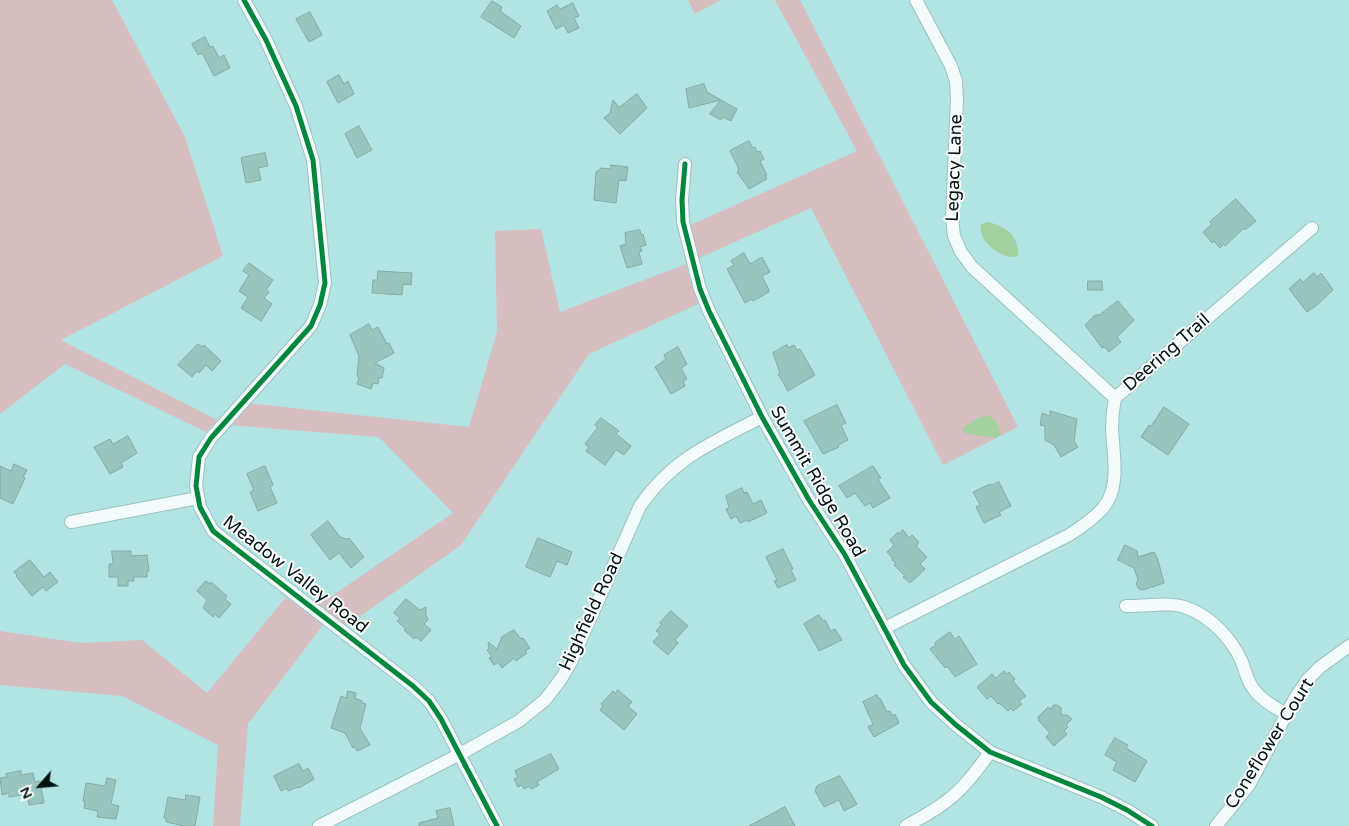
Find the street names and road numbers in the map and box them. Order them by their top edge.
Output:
street label: Legacy Lane [942,114,968,222]
street label: Deering Trail [1119,309,1215,397]
street label: Summit Ridge Road [765,403,869,561]
street label: Meadow Valley Road [218,511,372,639]
street label: Highfield Road [555,550,629,674]
street label: Coneflower Court [1221,675,1319,813]

